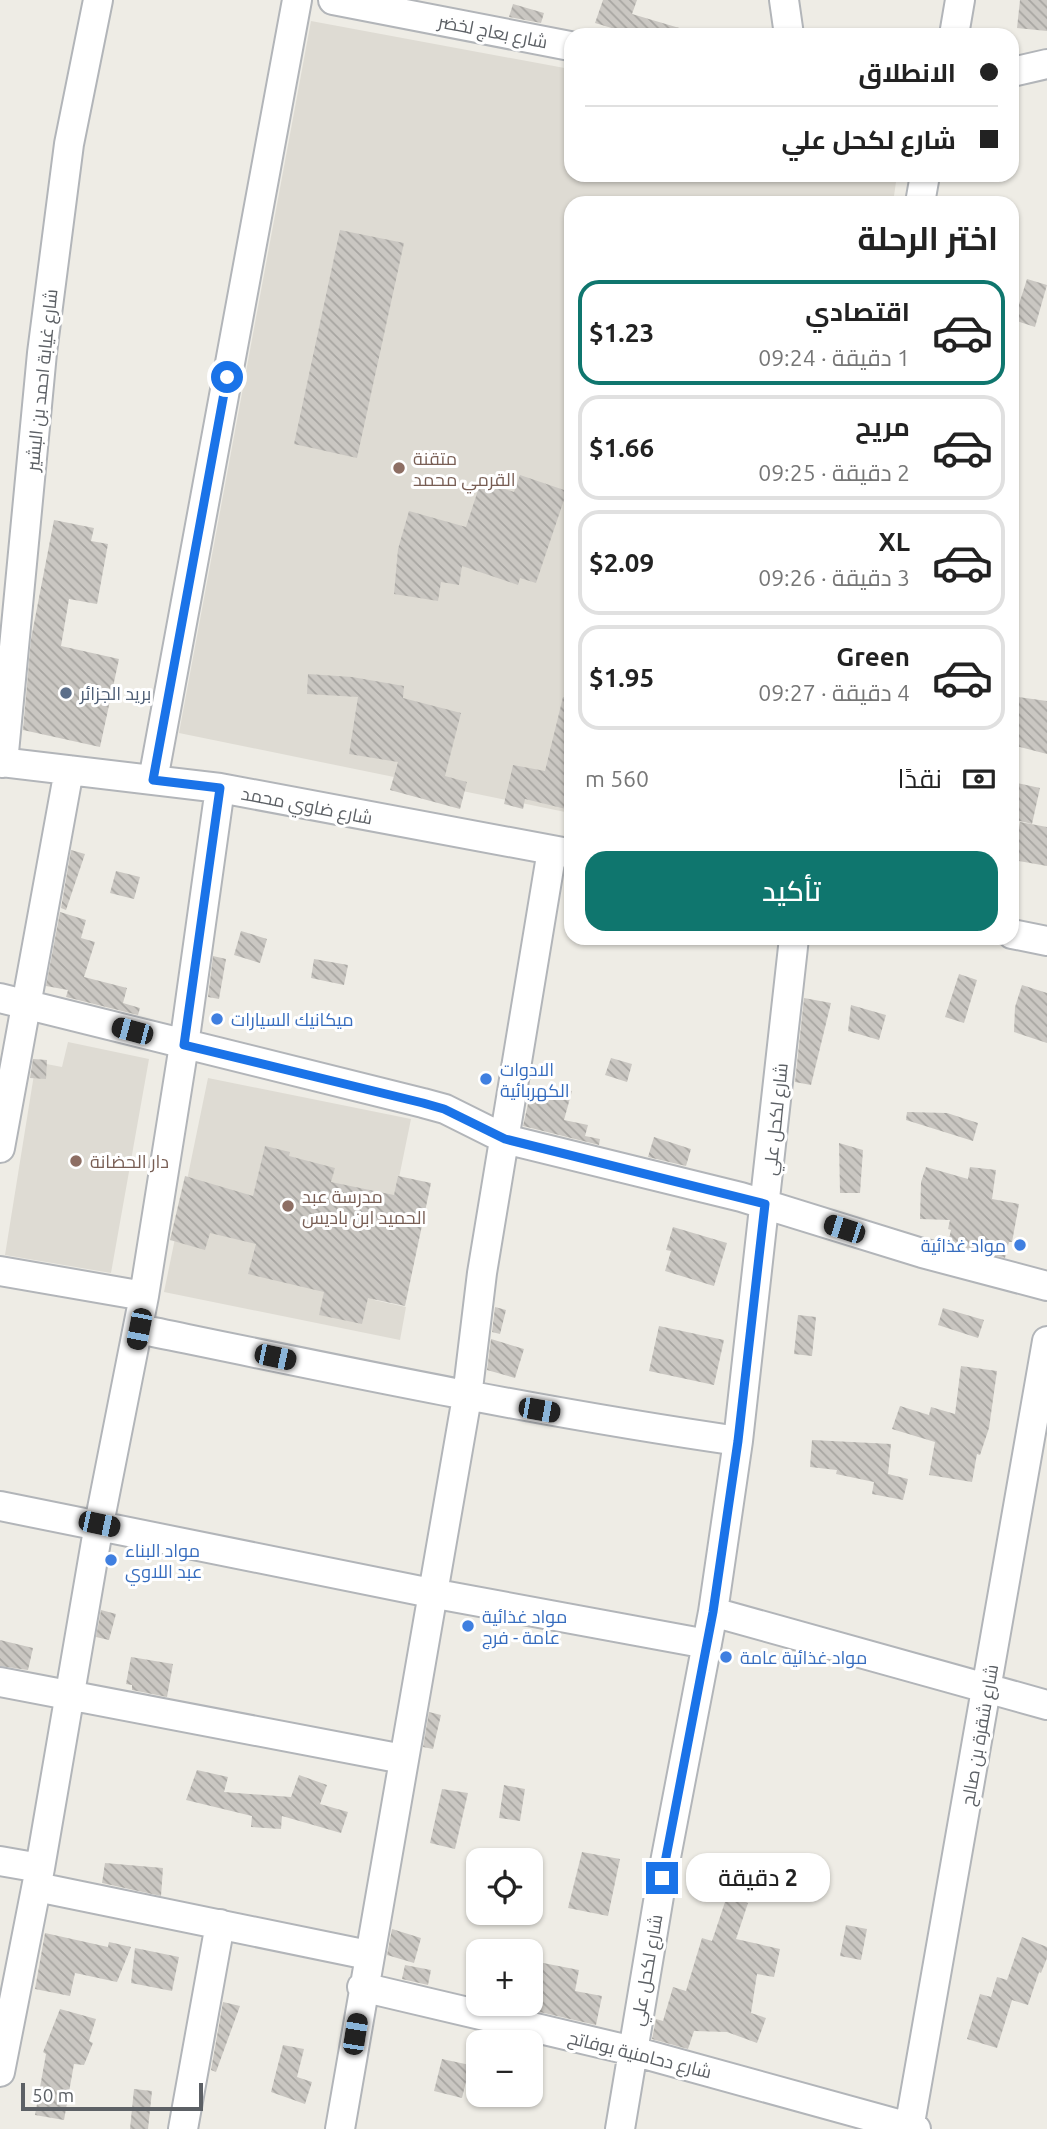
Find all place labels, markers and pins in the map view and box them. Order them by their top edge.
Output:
place label: متقنة القرمي محمد [413,448,515,494]
marker: متقنة القرمي محمد [391,460,407,476]
place label: بريد الجزائر [79,683,151,705]
marker: بريد الجزائر [58,685,74,701]
place label: ميكانيك السيارات [231,1009,354,1031]
marker: ميكانيك السيارات [209,1011,225,1027]
place label: الادوات الكهربائية [500,1059,570,1102]
marker: الادوات الكهربائية [478,1071,494,1087]
place label: دار الحضانة [90,1151,169,1173]
marker: دار الحضانة [68,1153,84,1169]
place label: مدرسة عبد الحميد ابن باديس [302,1186,426,1229]
marker: مدرسة عبد الحميد ابن باديس [280,1198,296,1214]
place label: مواد غذائية [921,1235,1006,1257]
marker: مواد غذائية [1012,1237,1028,1253]
place label: مواد البناء عبد اللاوي [125,1540,203,1586]
marker: مواد البناء عبد اللاوي [103,1552,119,1568]
place label: مواد غذائية عامة - فرج [482,1606,567,1650]
marker: مواد غذائية عامة - فرج [460,1618,476,1634]
place label: مواد غذائية عامة [740,1647,867,1669]
marker: مواد غذائية عامة [718,1649,734,1665]

